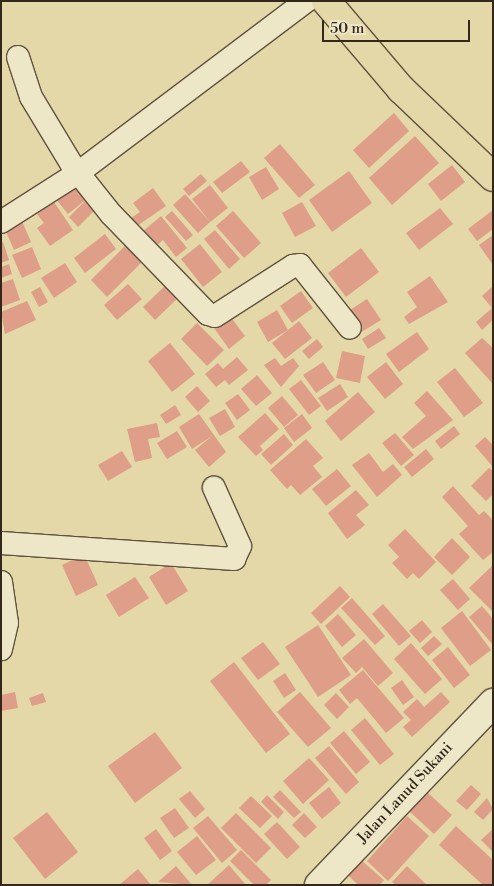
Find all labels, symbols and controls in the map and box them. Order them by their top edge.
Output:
scale bar [324,10,472,42]
text: 50 m [330,19,364,38]
street label: Jalan Lanud Sukani [354,739,456,847]

